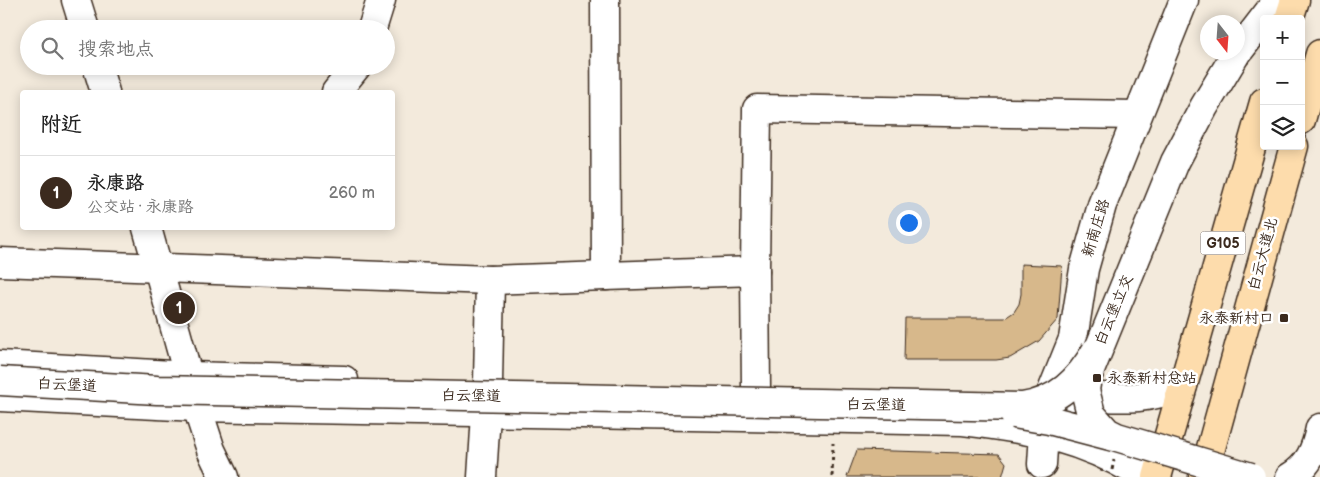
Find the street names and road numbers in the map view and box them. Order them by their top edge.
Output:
street label: 新南庄路 [1078,197,1114,259]
street label: 白云大道北 [1244,215,1282,293]
road number: G105 [1200,232,1246,254]
street label: 白云堡立交 [1091,272,1137,348]
street label: 白云堡道 [37,374,97,396]
street label: 白云堡道 [441,386,501,406]
street label: 白云堡道 [846,395,906,415]

